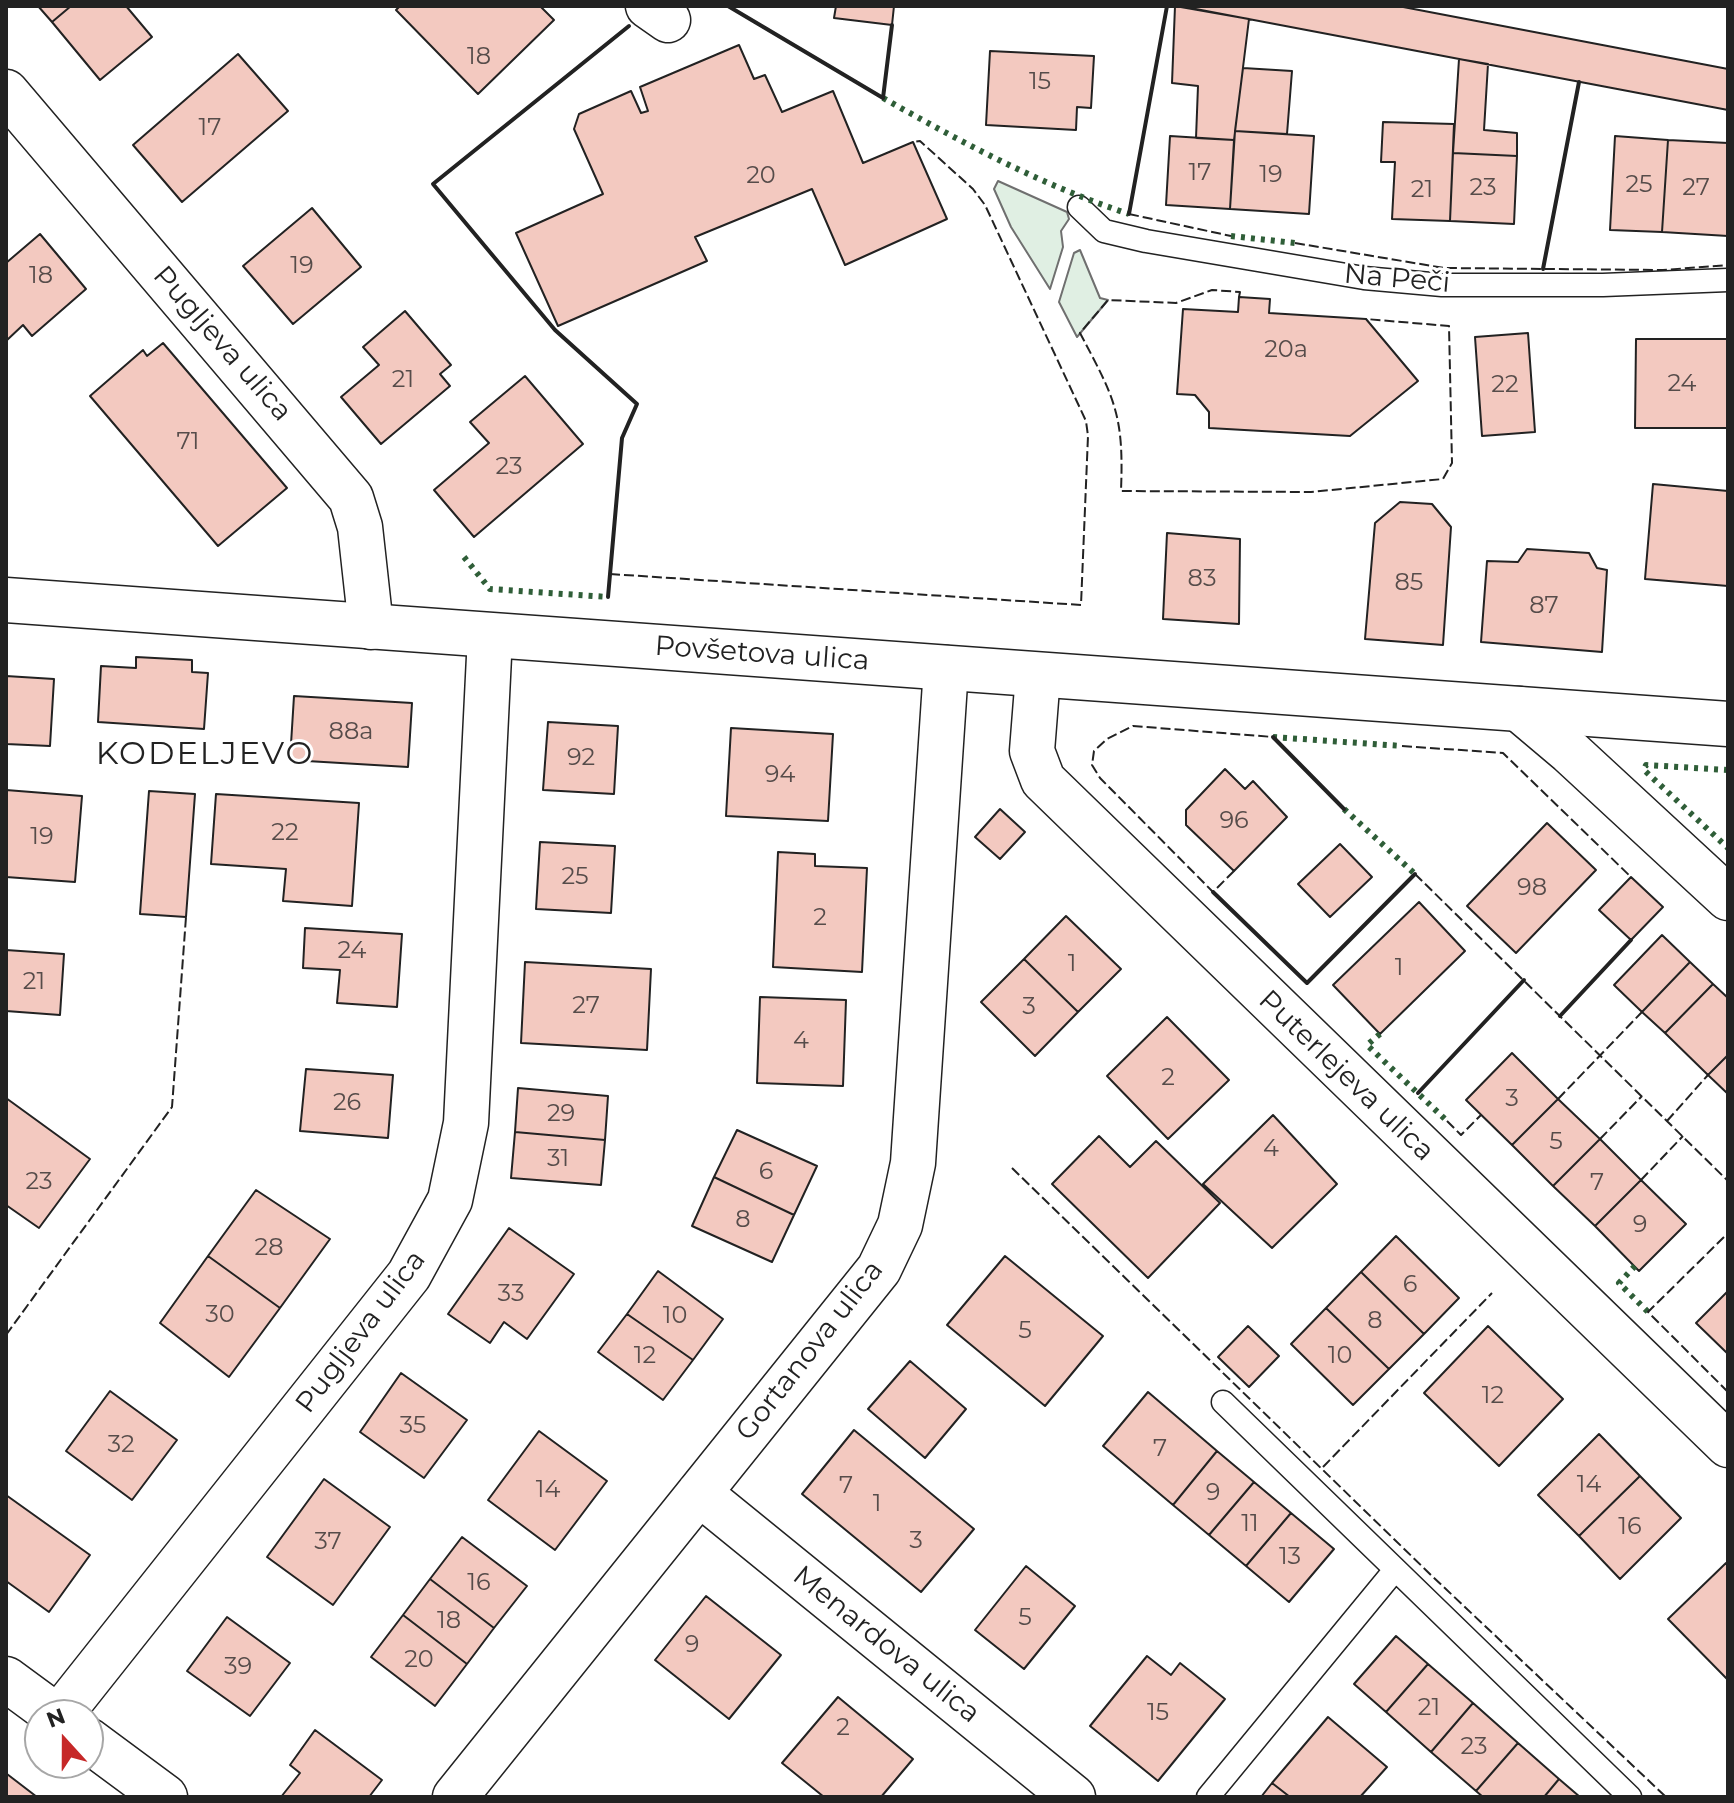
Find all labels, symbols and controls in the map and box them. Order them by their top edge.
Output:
house number: 18 [467,43,491,71]
house number: 15 [1029,68,1051,96]
house number: 17 [199,114,221,142]
house number: 17 [1189,159,1211,187]
house number: 19 [1259,161,1283,189]
house number: 20 [746,162,776,190]
house number: 25 [1625,171,1653,199]
house number: 23 [1469,174,1497,202]
house number: 27 [1682,174,1710,202]
house number: 21 [1411,176,1433,204]
house number: 19 [290,252,314,280]
street label: Na Peči [1343,258,1451,300]
street label: Pugljeva ulica [145,260,299,428]
house number: 18 [29,262,53,290]
house number: 20a [1264,336,1308,364]
house number: 21 [392,366,414,394]
house number: 24 [1668,370,1696,398]
house number: 22 [1491,371,1519,399]
house number: 71 [176,428,200,456]
house number: 23 [495,453,523,481]
house number: 83 [1188,565,1216,593]
house number: 85 [1395,569,1423,597]
house number: 87 [1529,592,1559,620]
street label: Povšetova ulica [654,630,870,678]
house number: 88a [329,718,373,746]
district label: KODELJEVO [96,736,314,774]
house number: 92 [567,744,595,772]
house number: 94 [765,761,795,789]
house number: 96 [1219,807,1249,835]
house number: 22 [271,819,299,847]
house number: 19 [30,823,54,851]
house number: 25 [561,863,589,891]
house number: 98 [1517,874,1547,902]
house number: 2 [813,904,827,932]
house number: 24 [338,937,366,965]
house number: 1 [1068,950,1076,978]
house number: 1 [1395,954,1403,982]
house number: 21 [23,968,45,996]
street label: Puterlejeva ulica [1251,984,1441,1168]
house number: 27 [572,992,600,1020]
house number: 3 [1022,993,1036,1021]
house number: 4 [793,1027,809,1055]
house number: 2 [1161,1064,1175,1092]
house number: 3 [1505,1085,1519,1113]
house number: 26 [333,1089,361,1117]
house number: 29 [547,1100,575,1128]
house number: 5 [1549,1128,1563,1156]
house number: 4 [1263,1135,1279,1163]
house number: 31 [547,1145,569,1173]
house number: 6 [759,1158,773,1186]
house number: 23 [25,1168,53,1196]
house number: 7 [1590,1169,1604,1197]
house number: 8 [735,1206,751,1234]
house number: 9 [1633,1211,1647,1239]
house number: 28 [255,1234,283,1262]
street label: Pugljeva ulica [289,1244,433,1420]
street label: Gortanova ulica [729,1254,891,1448]
house number: 6 [1403,1271,1417,1299]
house number: 33 [498,1280,524,1308]
house number: 30 [205,1301,235,1329]
house number: 10 [663,1302,687,1330]
house number: 8 [1367,1307,1383,1335]
house number: 5 [1018,1317,1032,1345]
house number: 12 [634,1342,656,1370]
house number: 10 [1328,1342,1352,1370]
house number: 12 [1482,1382,1504,1410]
house number: 35 [400,1412,426,1440]
house number: 32 [107,1431,135,1459]
house number: 7 [1153,1435,1167,1463]
house number: 14 [1577,1471,1601,1499]
house number: 7 [839,1472,853,1500]
house number: 14 [536,1476,560,1504]
house number: 9 [1206,1479,1220,1507]
house number: 1 [873,1490,881,1518]
house number: 11 [1241,1510,1259,1538]
house number: 16 [1618,1513,1642,1541]
house number: 3 [909,1527,923,1555]
house number: 37 [314,1528,342,1556]
house number: 13 [1279,1543,1301,1571]
street label: Menardova ulica [786,1559,986,1731]
house number: 16 [467,1569,491,1597]
house number: 5 [1018,1604,1032,1632]
house number: 18 [437,1607,461,1635]
house number: 9 [685,1631,699,1659]
house number: 20 [404,1646,434,1674]
house number: 39 [224,1653,252,1681]
house number: 21 [1418,1694,1440,1722]
north arrow [24,1699,104,1779]
house number: 15 [1147,1699,1169,1727]
text: N [43,1702,69,1734]
house number: 2 [836,1714,850,1742]
house number: 23 [1460,1733,1488,1761]

